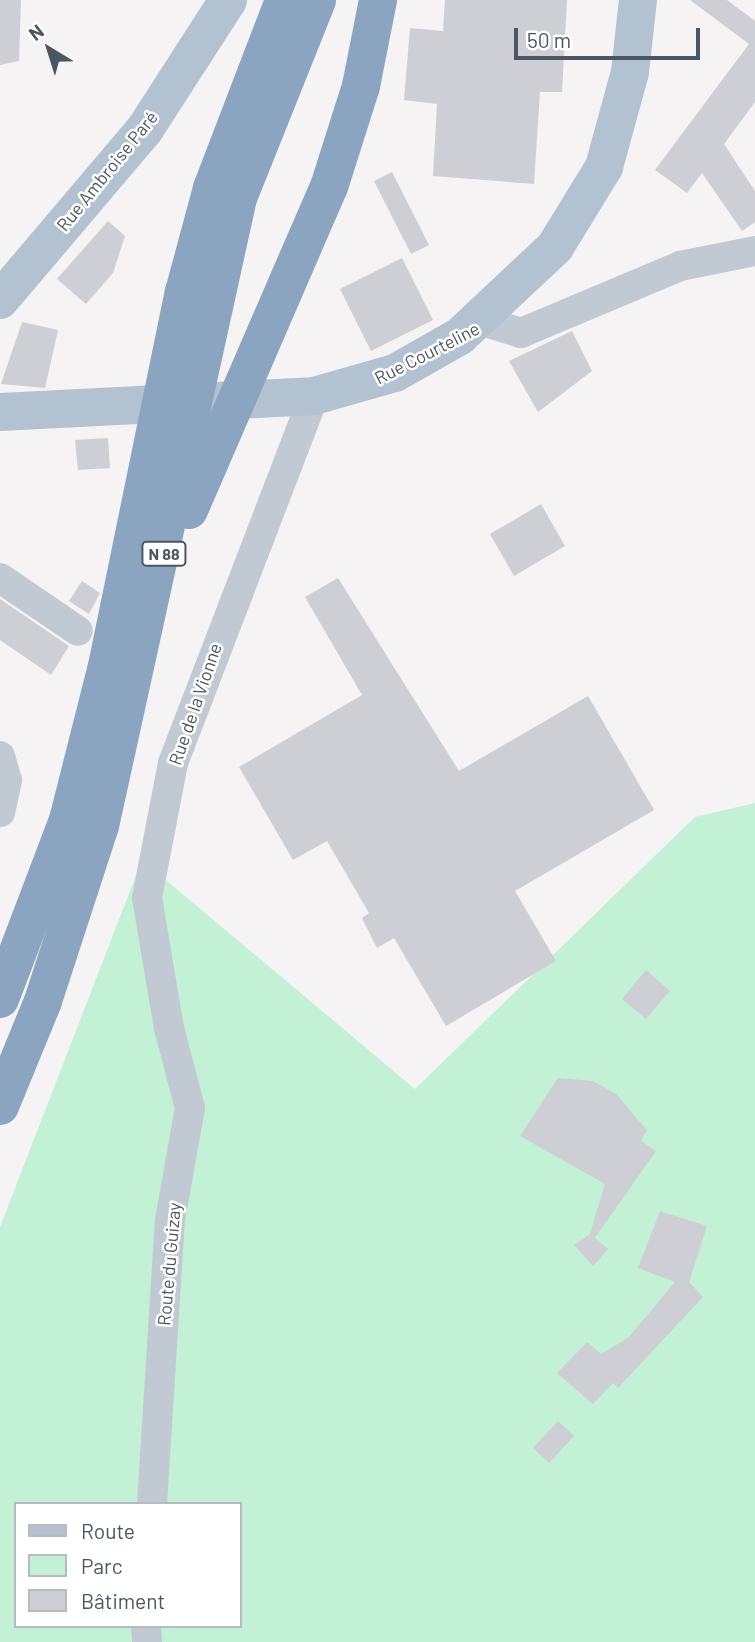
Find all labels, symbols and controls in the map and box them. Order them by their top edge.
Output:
north arrow [14,14,84,84]
scale bar [517,14,702,58]
text: N [24,19,48,45]
text: 50 m [527,27,571,52]
street label: Rue Ambroise Paré [52,107,162,235]
street label: Rue Courteline [371,317,483,389]
road number: N 88 [141,541,187,566]
street label: Rue de la Vionne [164,640,226,768]
street label: Route du Guizay [153,1201,185,1327]
legend [14,1502,242,1628]
text: Route [81,1518,135,1543]
text: Parc [81,1553,123,1578]
text: Bâtiment [81,1588,165,1613]

